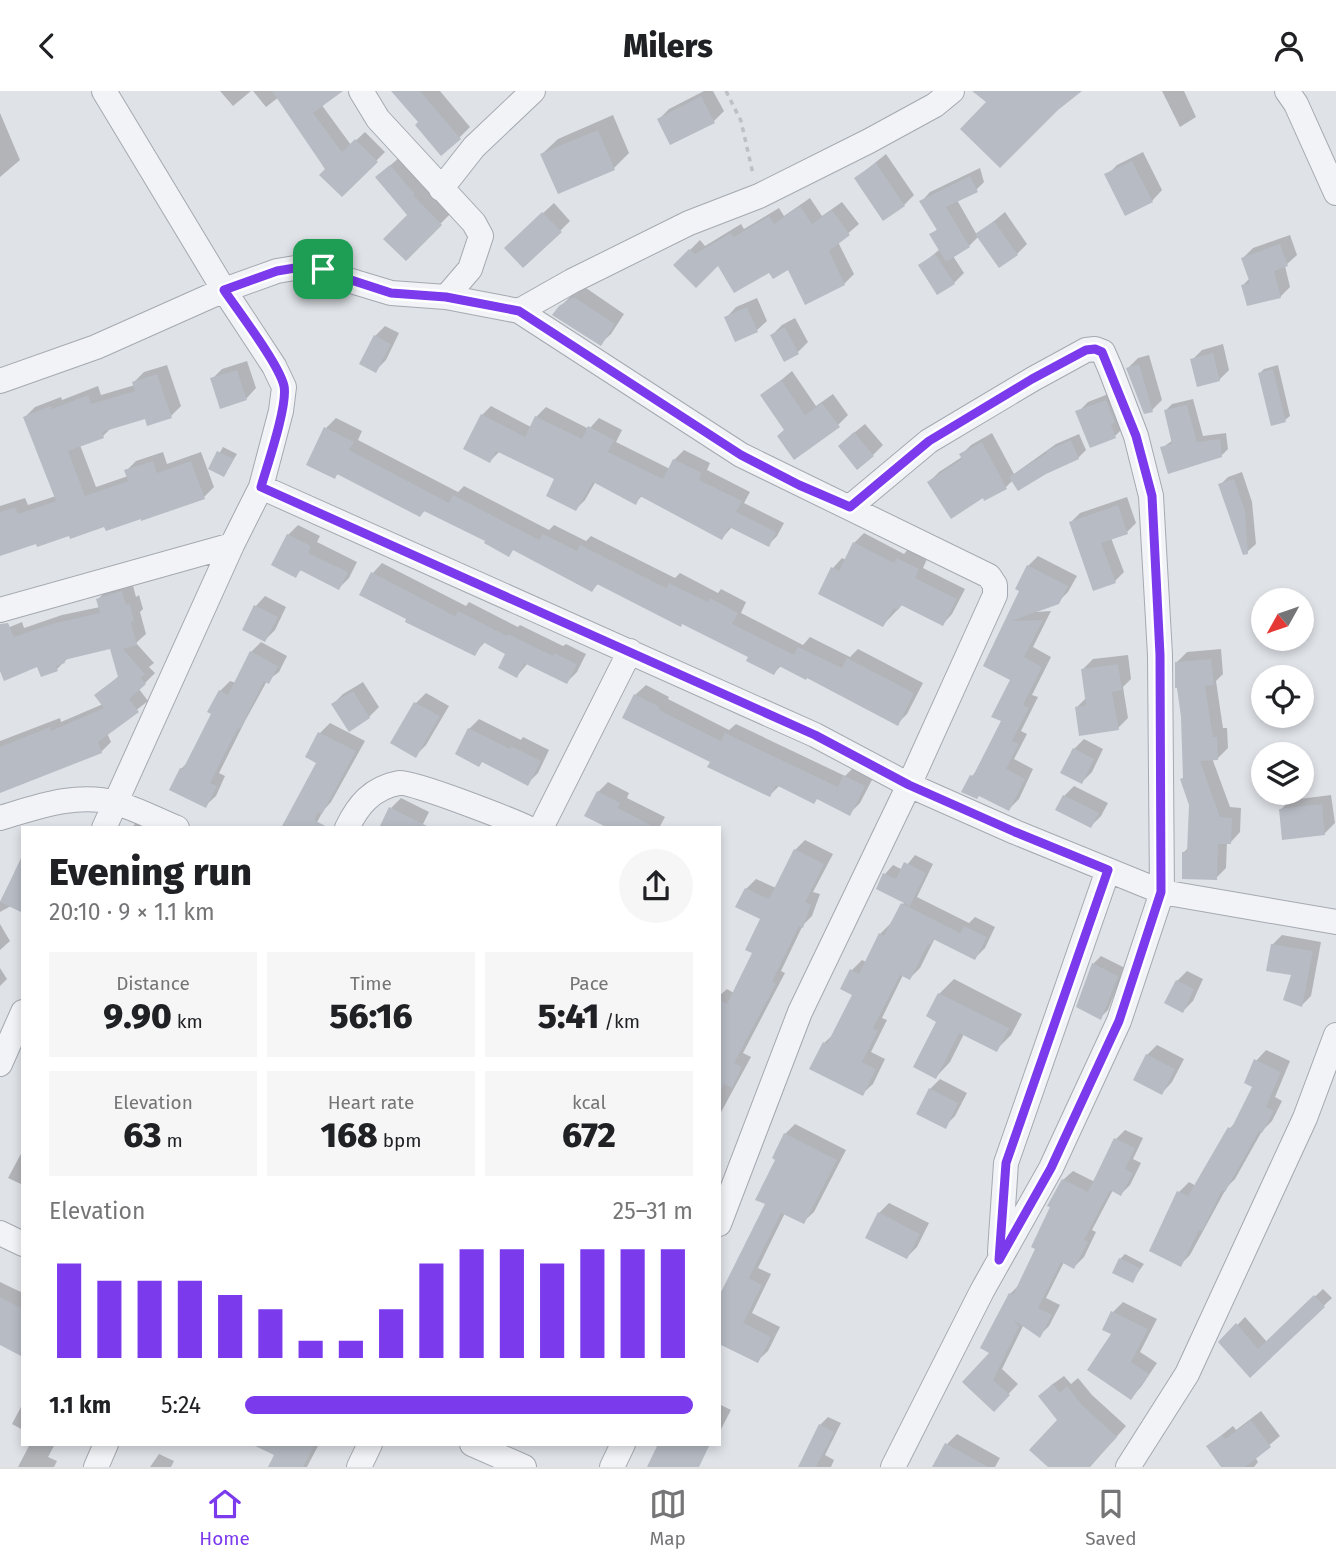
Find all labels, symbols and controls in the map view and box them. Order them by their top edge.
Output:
icon: back [28,27,66,65]
text: Milers [623,27,713,65]
icon: person [1270,27,1308,65]
pin [293,239,353,299]
icon: arrive [304,250,342,288]
north arrow [1251,588,1314,651]
map controls [1251,588,1314,805]
button: locate [1251,665,1314,728]
button: layers [1251,742,1314,805]
text: Evening run [49,849,252,895]
button: share [619,849,693,923]
text: 20:10 · 9 × 1.1 km [49,898,215,926]
text: Distance [116,972,190,995]
text: Time [350,972,392,995]
text: Pace [569,972,609,995]
text: 9.90 [103,995,172,1037]
text: 56:16 [329,995,413,1037]
text: 5:41 [538,995,599,1037]
text: km [172,1010,203,1033]
text: /km [599,1010,640,1033]
text: Elevation [113,1091,193,1114]
text: Heart rate [328,1091,414,1114]
text: kcal [572,1091,606,1114]
text: 63 [123,1114,161,1156]
text: 168 [320,1114,378,1156]
text: 672 [562,1114,616,1156]
text: m [161,1129,183,1152]
text: bpm [378,1129,422,1152]
text: Elevation [49,1197,145,1225]
text: 25–31 m [613,1197,693,1225]
text: 1.1 km [49,1391,111,1419]
text: 5:24 [161,1391,201,1419]
tab: Home [199,1485,250,1550]
tab: Map [649,1485,687,1550]
tab: Saved [1085,1485,1137,1550]

